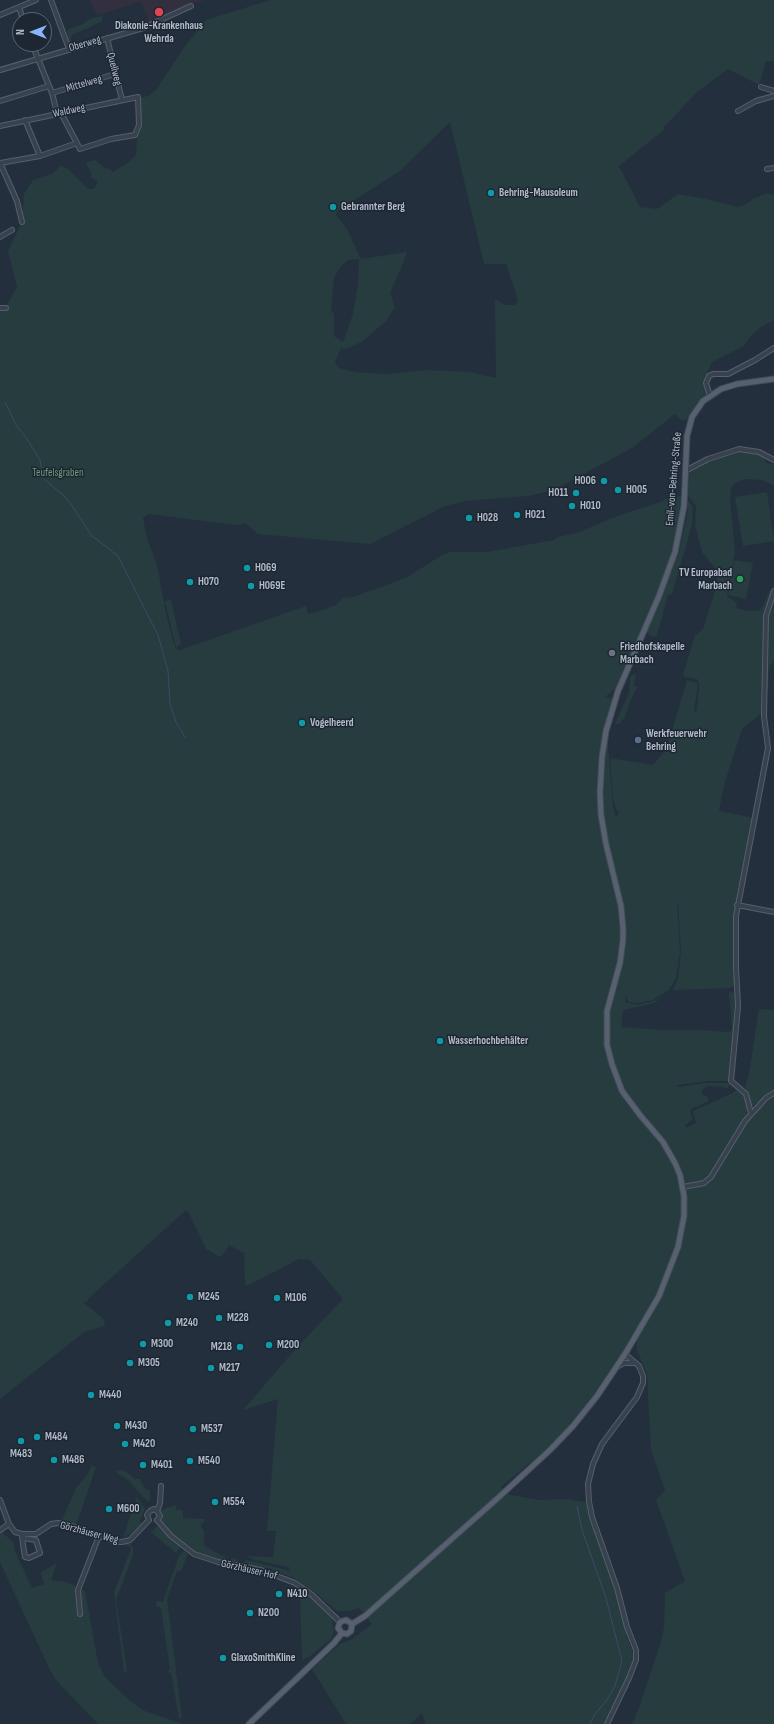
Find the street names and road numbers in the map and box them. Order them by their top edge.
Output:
street label: Oberweg [67,33,103,55]
street label: Quellweg [104,51,124,87]
street label: Mittelweg [65,73,103,95]
street label: Waldweg [52,101,86,121]
street label: Emil-von-Behring-Straße [663,432,685,526]
street label: Görzhäuser Weg [58,1519,120,1547]
street label: Görzhäuser Hof [220,1557,278,1583]

